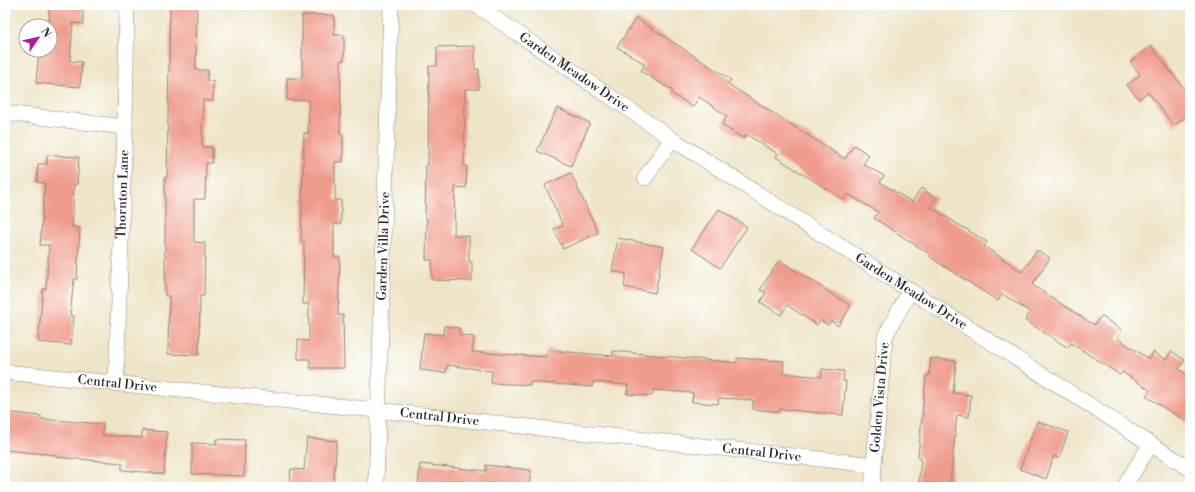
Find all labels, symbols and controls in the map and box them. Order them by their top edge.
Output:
north arrow [18,18,58,58]
text: N [37,25,54,41]
street label: Garden Meadow Drive [516,29,633,116]
street label: Thornton Lane [113,149,132,239]
street label: Garden Villa Drive [374,191,393,301]
street label: Garden Meadow Drive [852,250,971,333]
street label: Golden Vista Drive [867,341,892,453]
street label: Central Drive [77,371,158,396]
street label: Central Drive [399,405,481,429]
street label: Central Drive [721,440,803,465]

